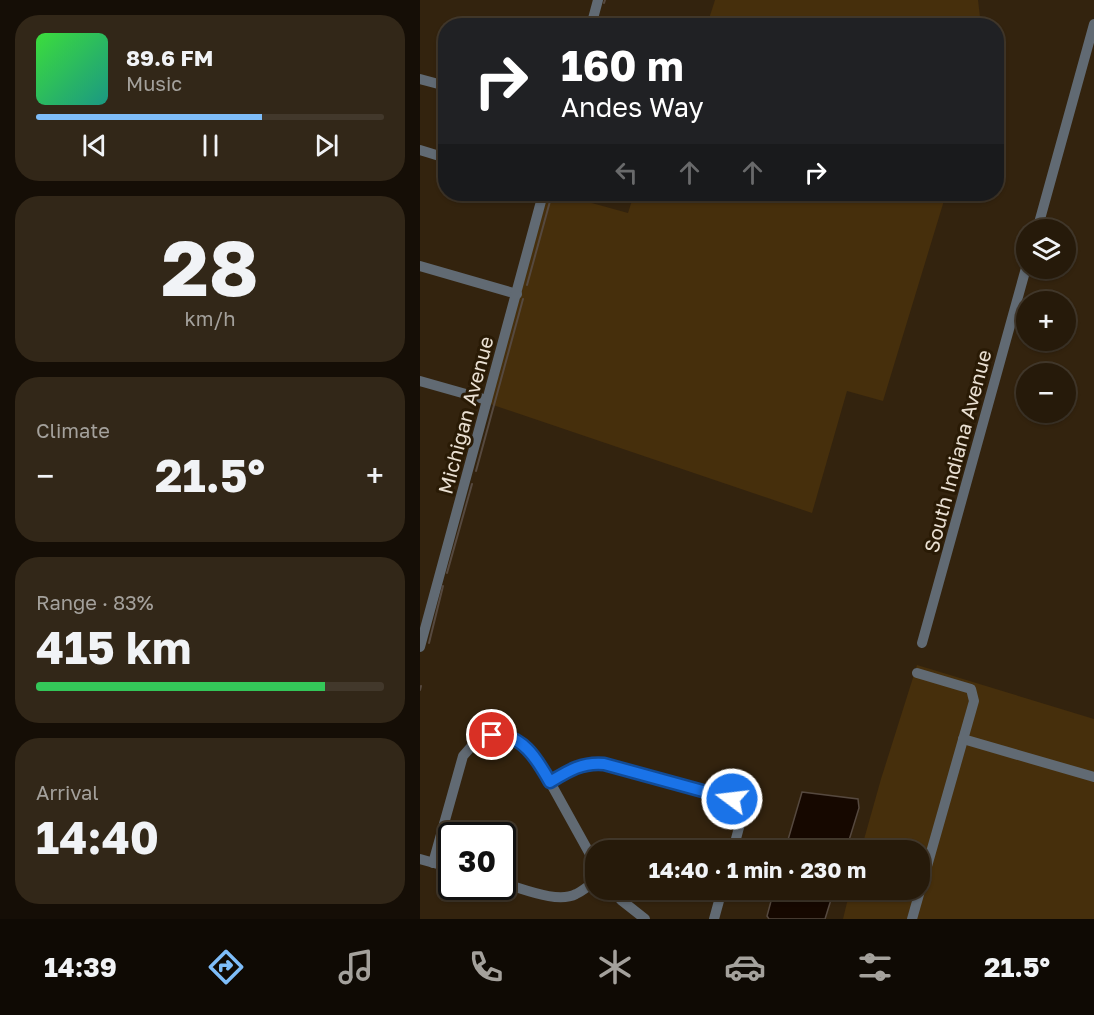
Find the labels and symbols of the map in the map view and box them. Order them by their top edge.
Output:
street label: Michigan Avenue [432,333,498,497]
street label: South Indiana Avenue [918,347,996,555]
pin [466,709,517,760]
position arrow [700,767,764,831]
speed limit sign: 30 [438,822,516,900]

